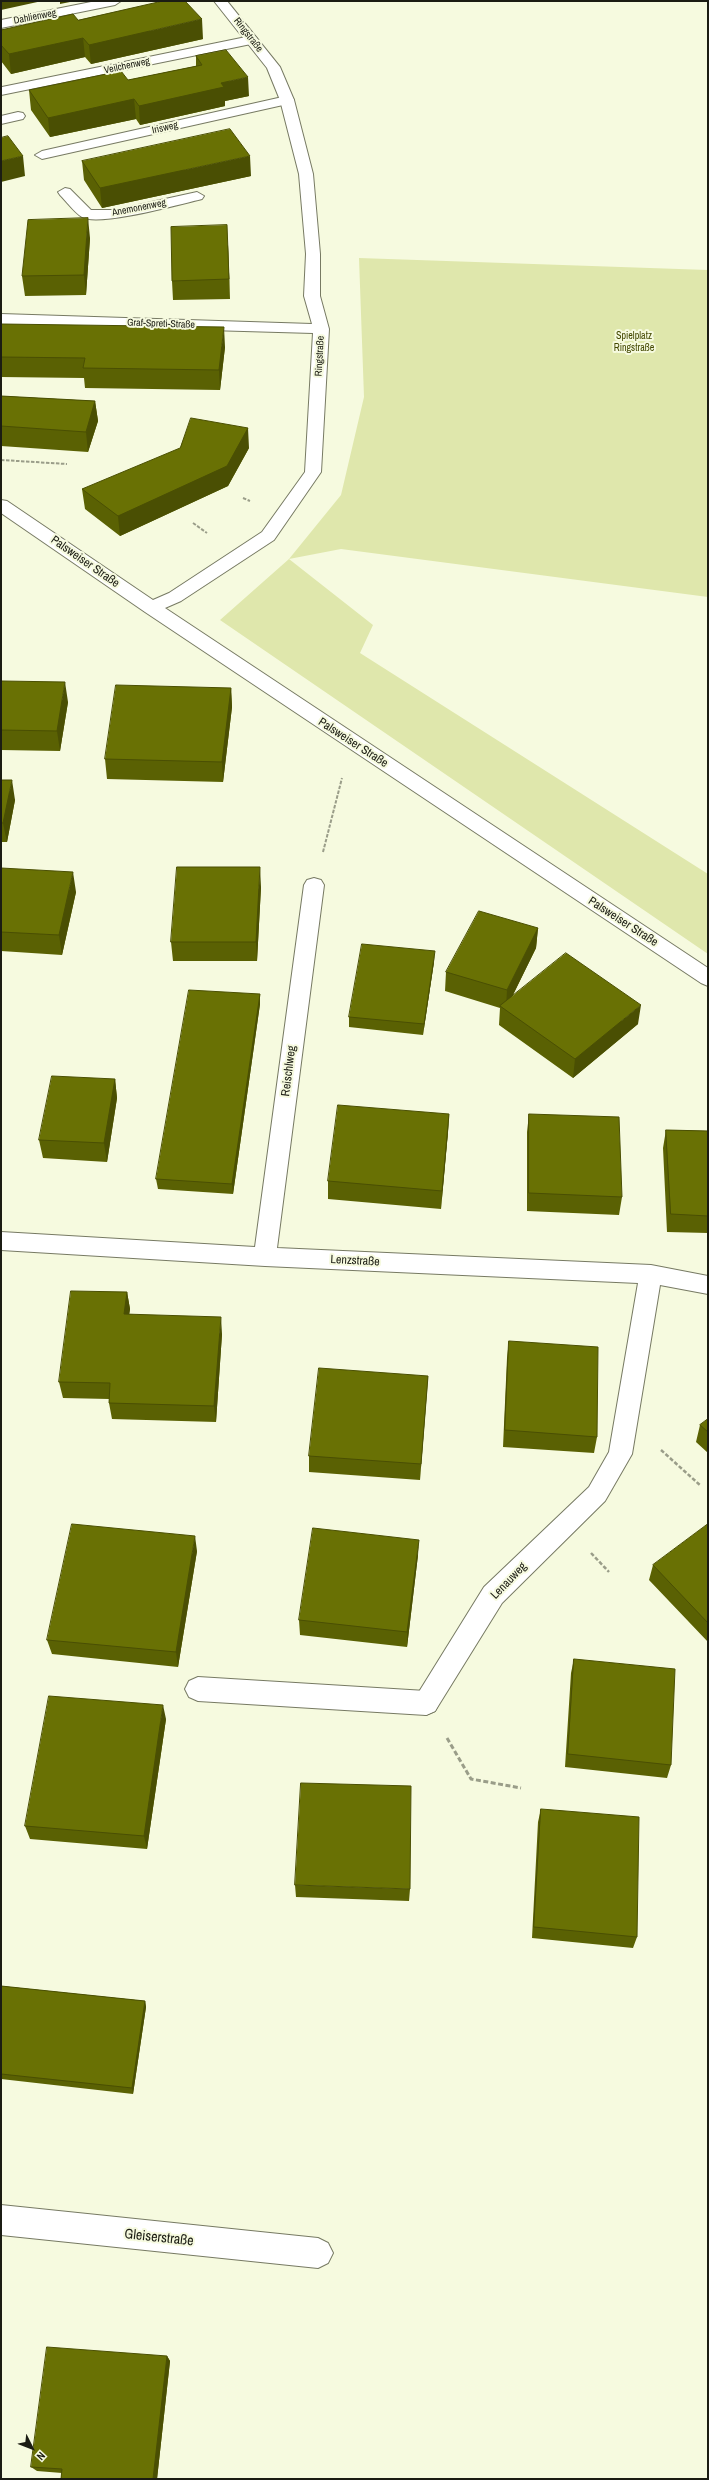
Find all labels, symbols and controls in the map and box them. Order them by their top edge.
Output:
street label: Dahlienweg [13,7,57,27]
street label: Ringstraße [231,15,265,55]
street label: Veilchenweg [103,55,151,77]
street label: Irisweg [151,119,179,137]
street label: Anemonenweg [111,197,167,219]
street label: Graf-Spreti-Straße [127,317,195,331]
park label: Spielplatz Ringstraße [614,330,654,354]
street label: Ringstraße [313,335,327,377]
street label: Palsweiser Straße [48,533,122,591]
street label: Palsweiser Straße [315,715,391,771]
street label: Palsweiser Straße [585,894,661,950]
street label: Reischlweg [279,1045,299,1097]
street label: Lenzstraße [330,1253,380,1269]
street label: Lenauweg [488,1560,530,1602]
street label: Gleiserstraße [124,2226,194,2250]
north arrow [12,2428,52,2468]
text: N [34,2449,48,2463]

